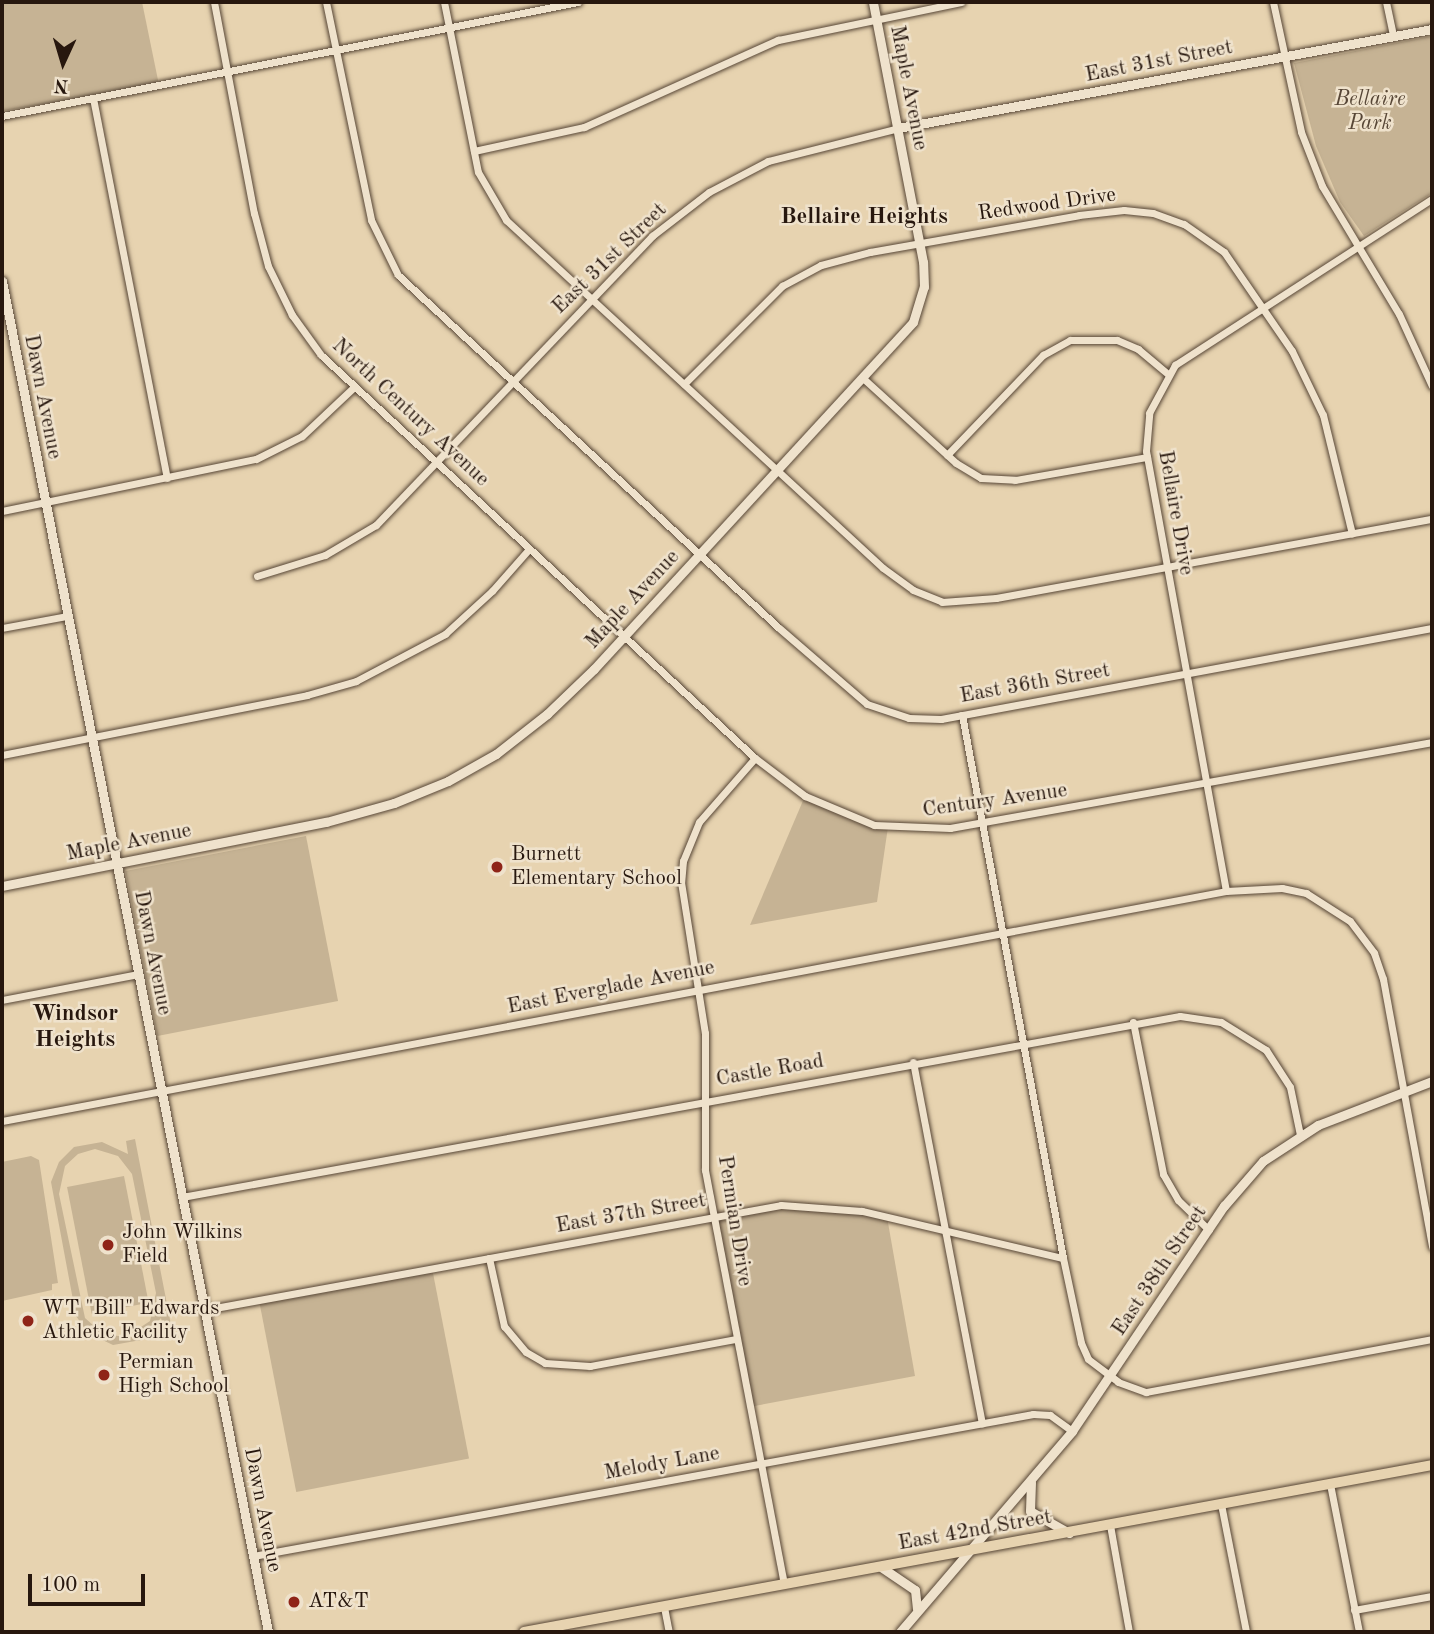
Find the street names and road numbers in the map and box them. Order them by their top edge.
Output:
street label: Maple Avenue [884,23,932,153]
street label: East 31st Street [1083,35,1235,89]
street label: Redwood Drive [976,183,1118,227]
street label: East 31st Street [547,198,673,320]
street label: Dawn Avenue [18,333,66,461]
street label: North Century Avenue [326,334,494,492]
street label: Bellaire Drive [1152,449,1198,577]
street label: Maple Avenue [581,545,685,655]
street label: East 36th Street [958,658,1112,710]
street label: Century Avenue [921,778,1069,824]
street label: Maple Avenue [64,819,194,867]
street label: Dawn Avenue [128,889,176,1017]
street label: East Everglade Avenue [505,956,717,1020]
street label: Castle Road [714,1049,826,1093]
street label: Permian Drive [711,1154,757,1288]
street label: East 37th Street [554,1188,708,1240]
street label: East 38th Street [1107,1201,1213,1341]
street label: Melody Lane [602,1441,722,1487]
street label: Dawn Avenue [238,1446,286,1574]
street label: East 42nd Street [896,1505,1054,1557]

